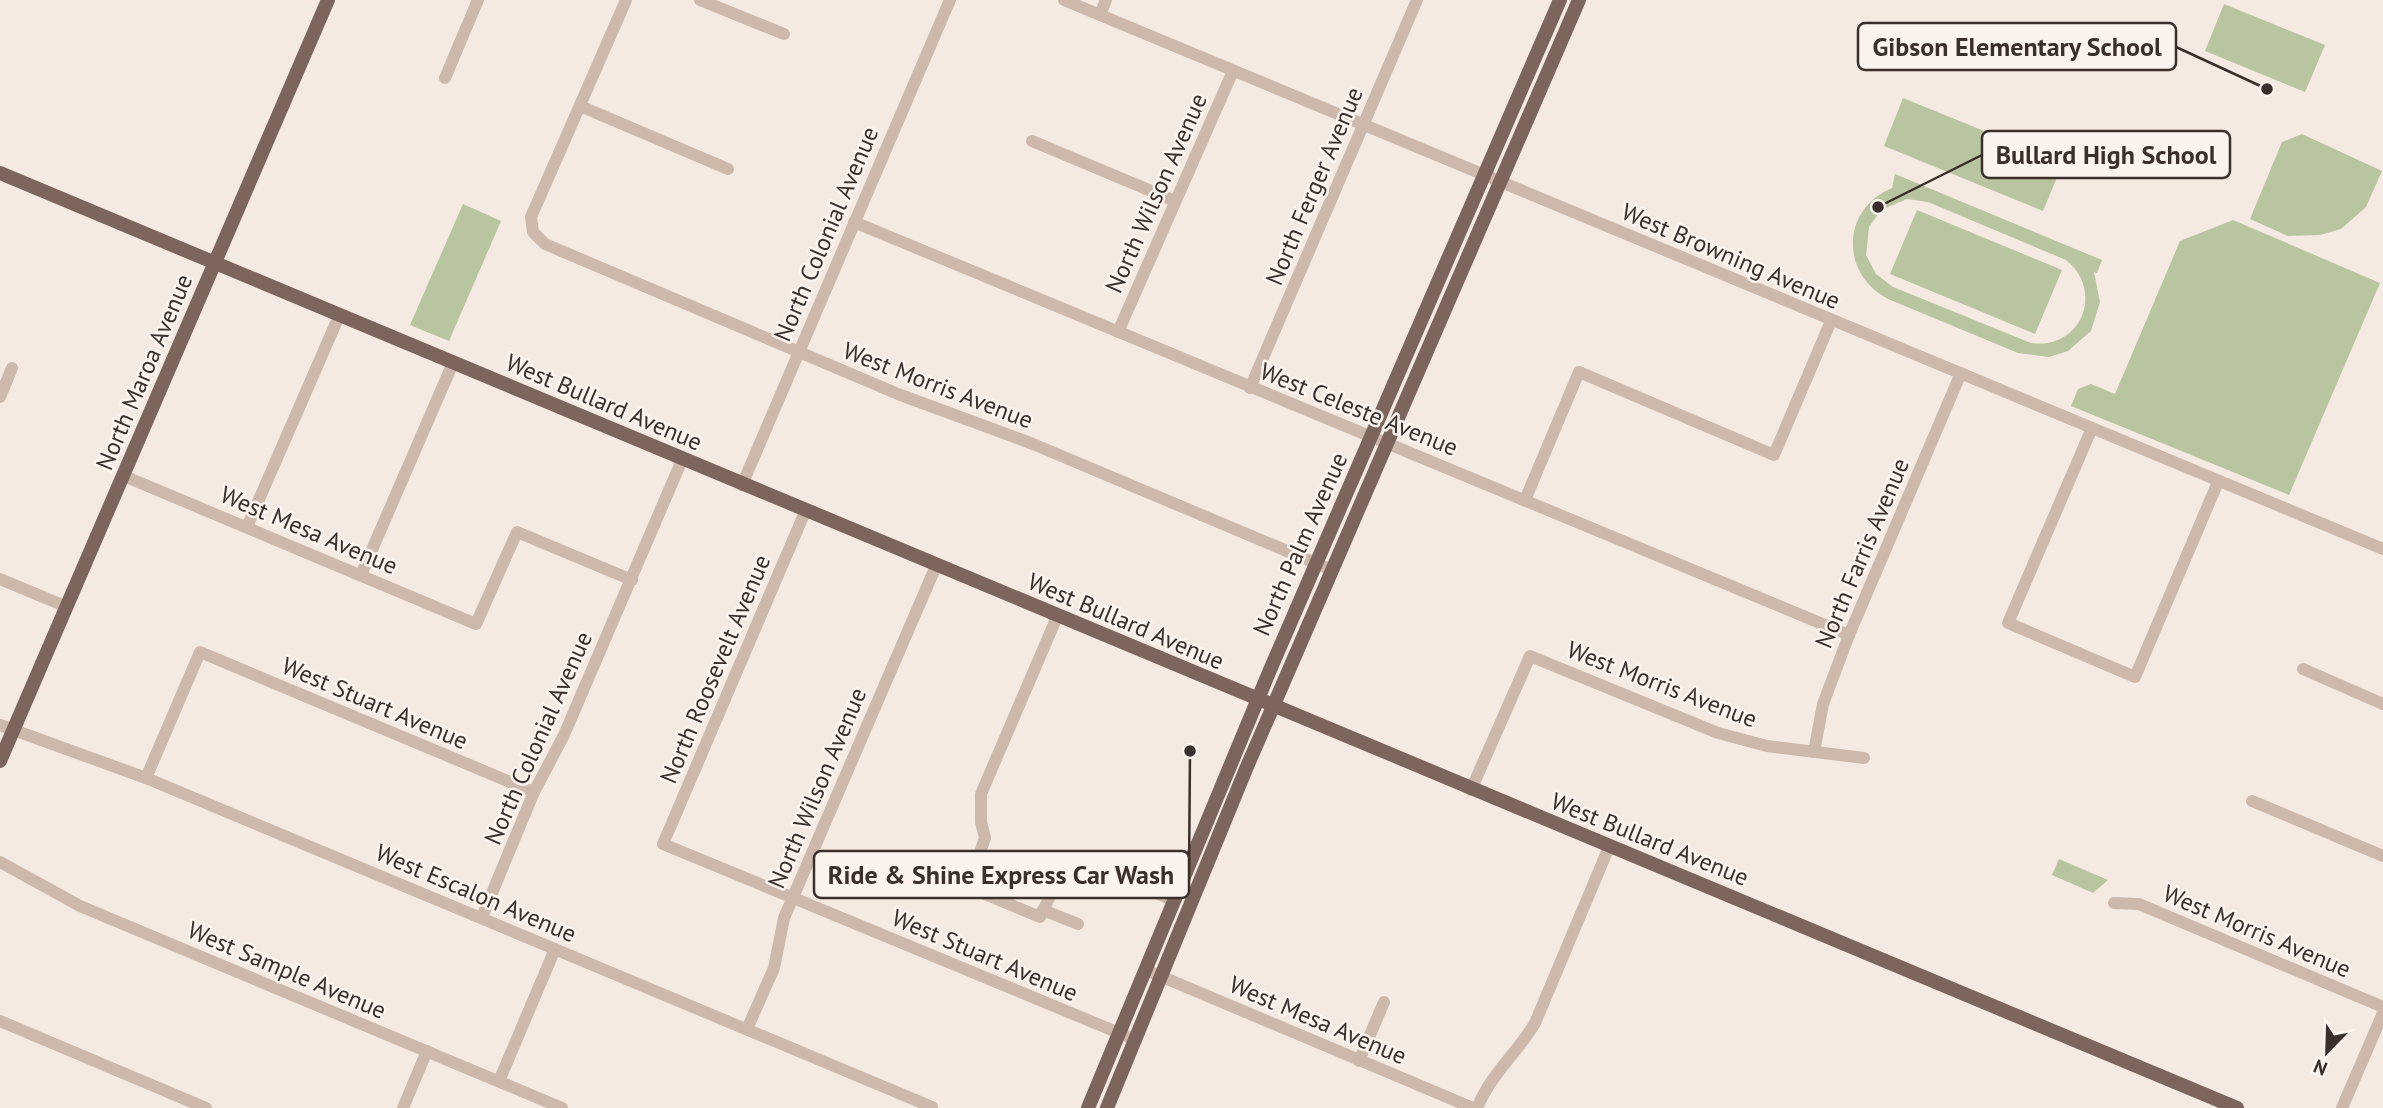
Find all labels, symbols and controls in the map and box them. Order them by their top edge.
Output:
callout: Gibson Elementary School [1858,23,2176,70]
text: Gibson Elementary School [1872,30,2162,63]
street label: North Ferger Avenue [1258,82,1370,290]
street label: North Wilson Avenue [1098,88,1214,298]
street label: North Colonial Avenue [767,122,885,346]
callout: Bullard High School [1982,131,2230,178]
text: Bullard High School [1996,138,2217,171]
street label: West Browning Avenue [1617,196,1845,316]
street label: North Maroa Avenue [89,269,199,475]
street label: West Morris Avenue [839,335,1037,435]
street label: West Bullard Avenue [501,347,707,457]
street label: West Celeste Avenue [1255,355,1463,463]
street label: North Palm Avenue [1246,448,1354,640]
street label: North Farris Avenue [1808,453,1916,653]
street label: West Mesa Avenue [216,479,402,581]
street label: North Roosevelt Avenue [653,550,777,788]
street label: West Bullard Avenue [1023,566,1229,676]
street label: North Colonial Avenue [477,627,599,849]
street label: West Morris Avenue [1563,634,1761,734]
street label: West Stuart Avenue [277,650,473,756]
street label: North Wilson Avenue [761,683,873,893]
street label: West Bullard Avenue [1547,785,1753,893]
street label: West Escalon Avenue [371,837,581,949]
callout: Ride & Shine Express Car Wash [814,851,1189,898]
text: Ride & Shine Express Car Wash [828,858,1174,891]
street label: West Morris Avenue [2158,877,2356,985]
street label: West Stuart Avenue [887,902,1083,1008]
street label: West Sample Avenue [183,914,391,1026]
street label: West Mesa Avenue [1225,969,1411,1071]
north arrow [2292,1017,2362,1087]
text: N [2310,1054,2331,1081]

